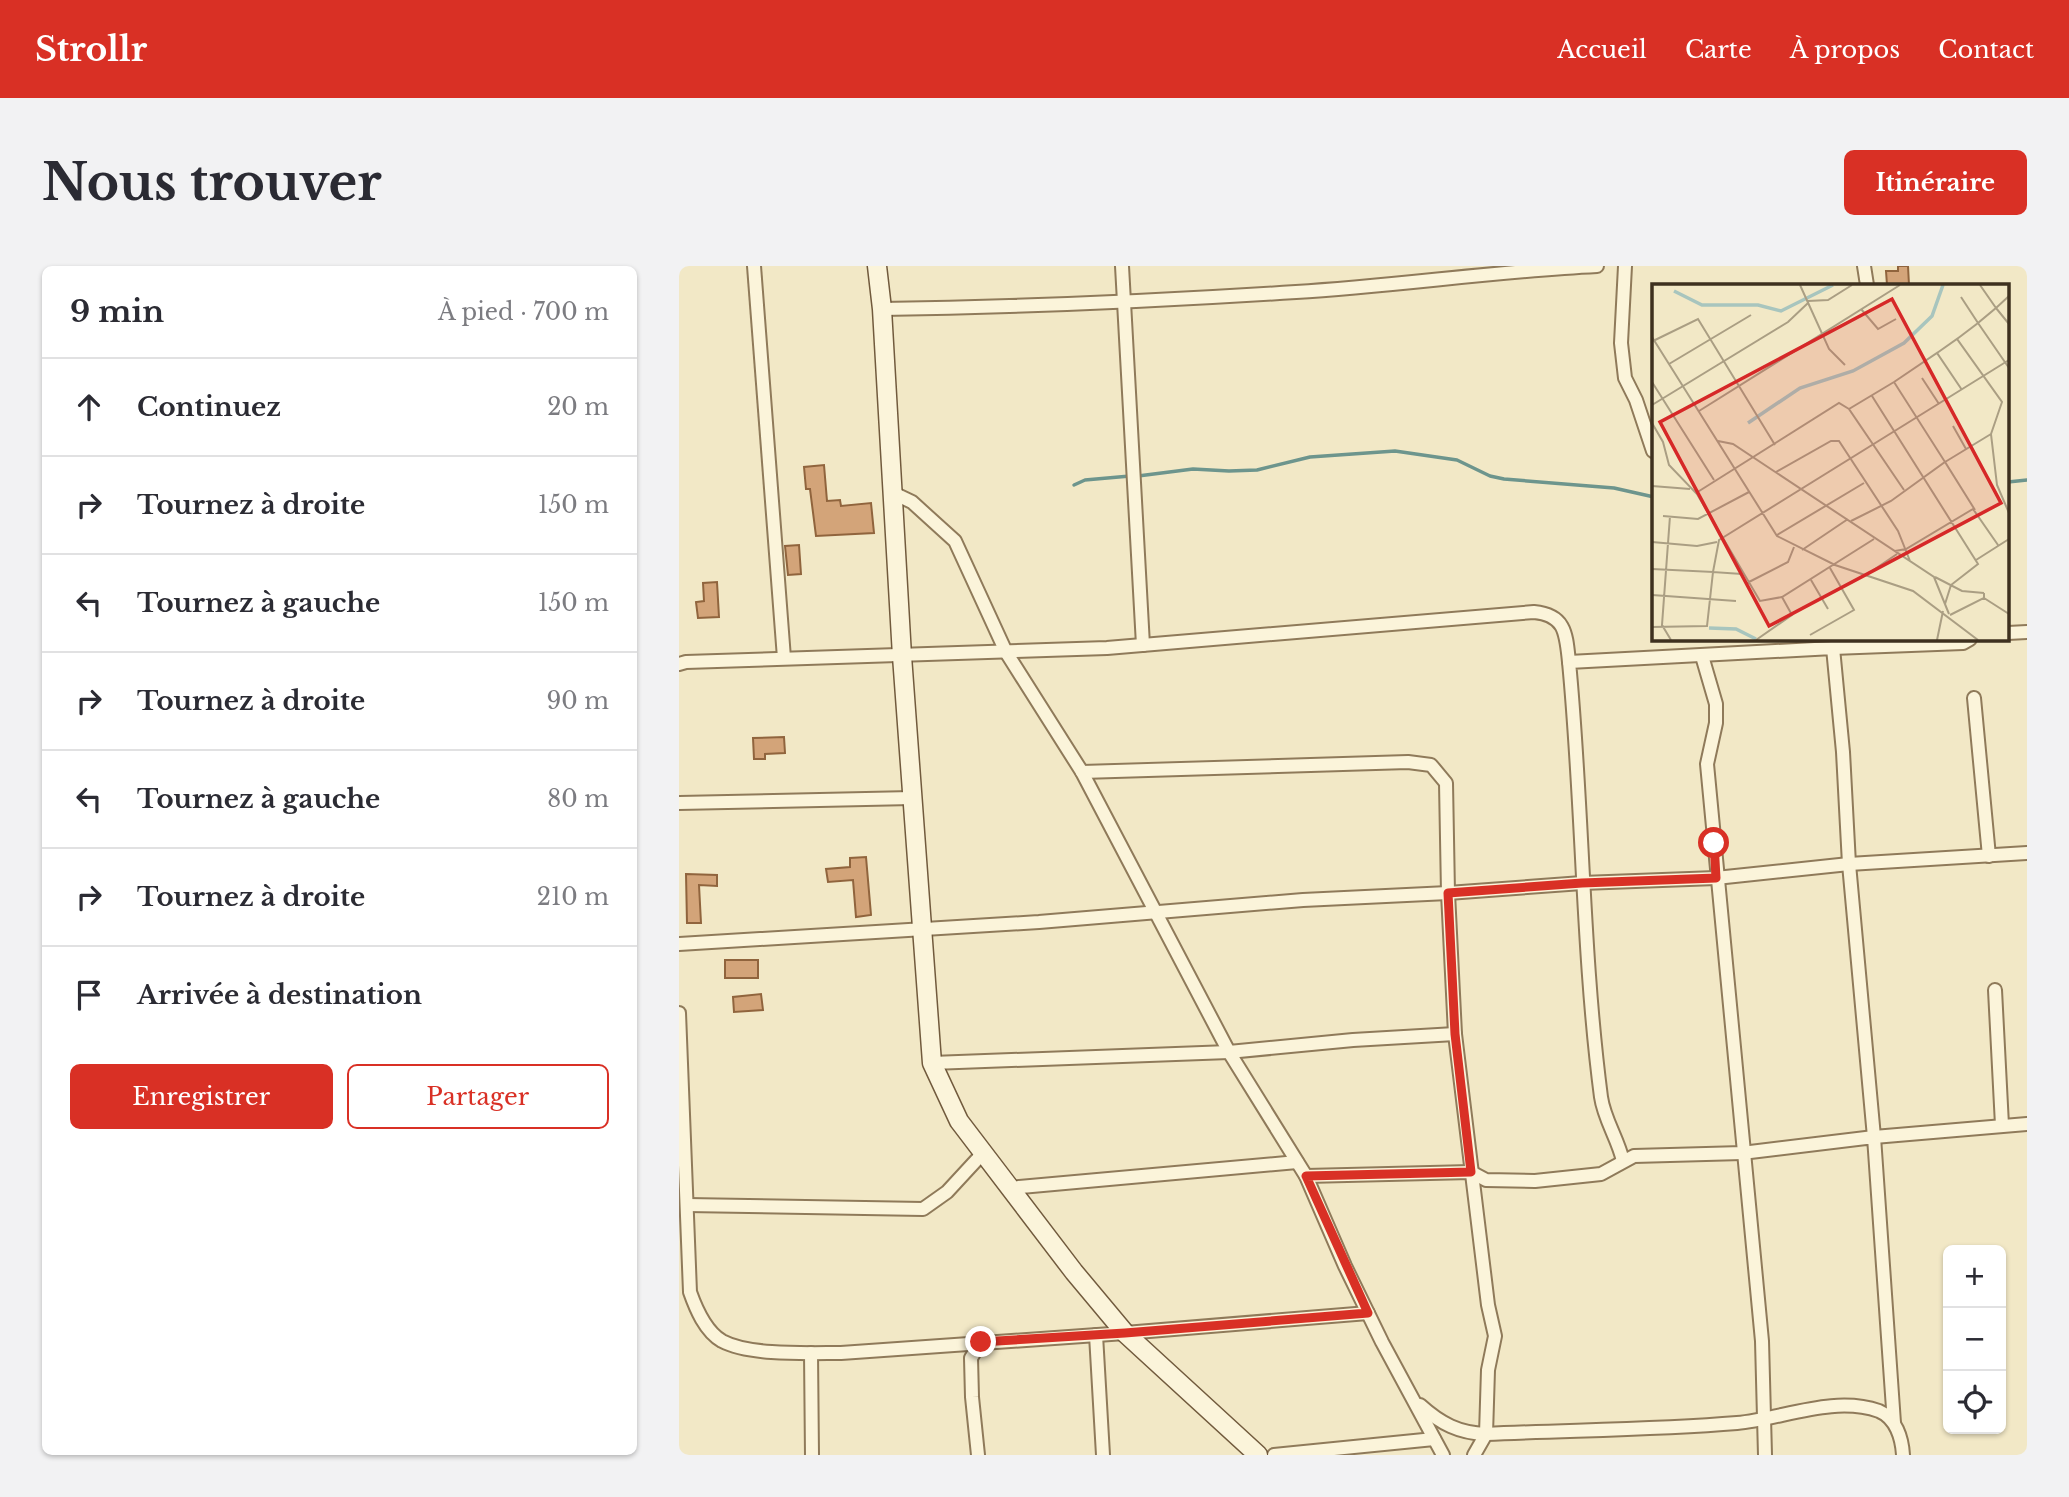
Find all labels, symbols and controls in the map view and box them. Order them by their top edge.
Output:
text: Strollr [35,29,147,70]
text: Accueil [1557,35,1647,64]
text: Carte [1685,35,1752,64]
text: À propos [1790,35,1900,64]
text: Contact [1938,35,2034,64]
button: Itinéraire [1844,150,2027,215]
text: Nous trouver [42,152,382,213]
inset map [1652,284,2009,640]
text: 9 min [70,293,164,330]
text: À pied · 700 m [438,298,609,326]
icon: ahead [70,388,108,426]
text: Continuez [137,391,281,423]
text: 20 m [547,393,609,421]
icon: right [70,486,108,524]
text: Tournez à droite [137,489,365,521]
text: 150 m [538,491,609,519]
icon: left [70,584,108,622]
text: Tournez à gauche [137,587,380,619]
text: 150 m [538,589,609,617]
icon: right [70,682,108,720]
text: Tournez à droite [137,685,365,717]
text: 90 m [547,687,609,715]
icon: left [70,780,108,818]
text: Tournez à gauche [137,783,380,815]
text: 80 m [547,785,609,813]
route start [1698,827,1729,858]
icon: right [70,878,108,916]
text: Tournez à droite [137,881,365,913]
text: 210 m [537,883,609,911]
icon: arrive [70,976,108,1014]
text: Arrivée à destination [137,979,422,1011]
button: Enregistrer [70,1064,333,1129]
button: Partager [347,1064,609,1129]
map controls [1943,1245,2006,1434]
button: + [1943,1245,2006,1308]
button: − [1943,1308,2006,1371]
route end [965,1326,996,1357]
button: locate [1943,1371,2006,1434]

